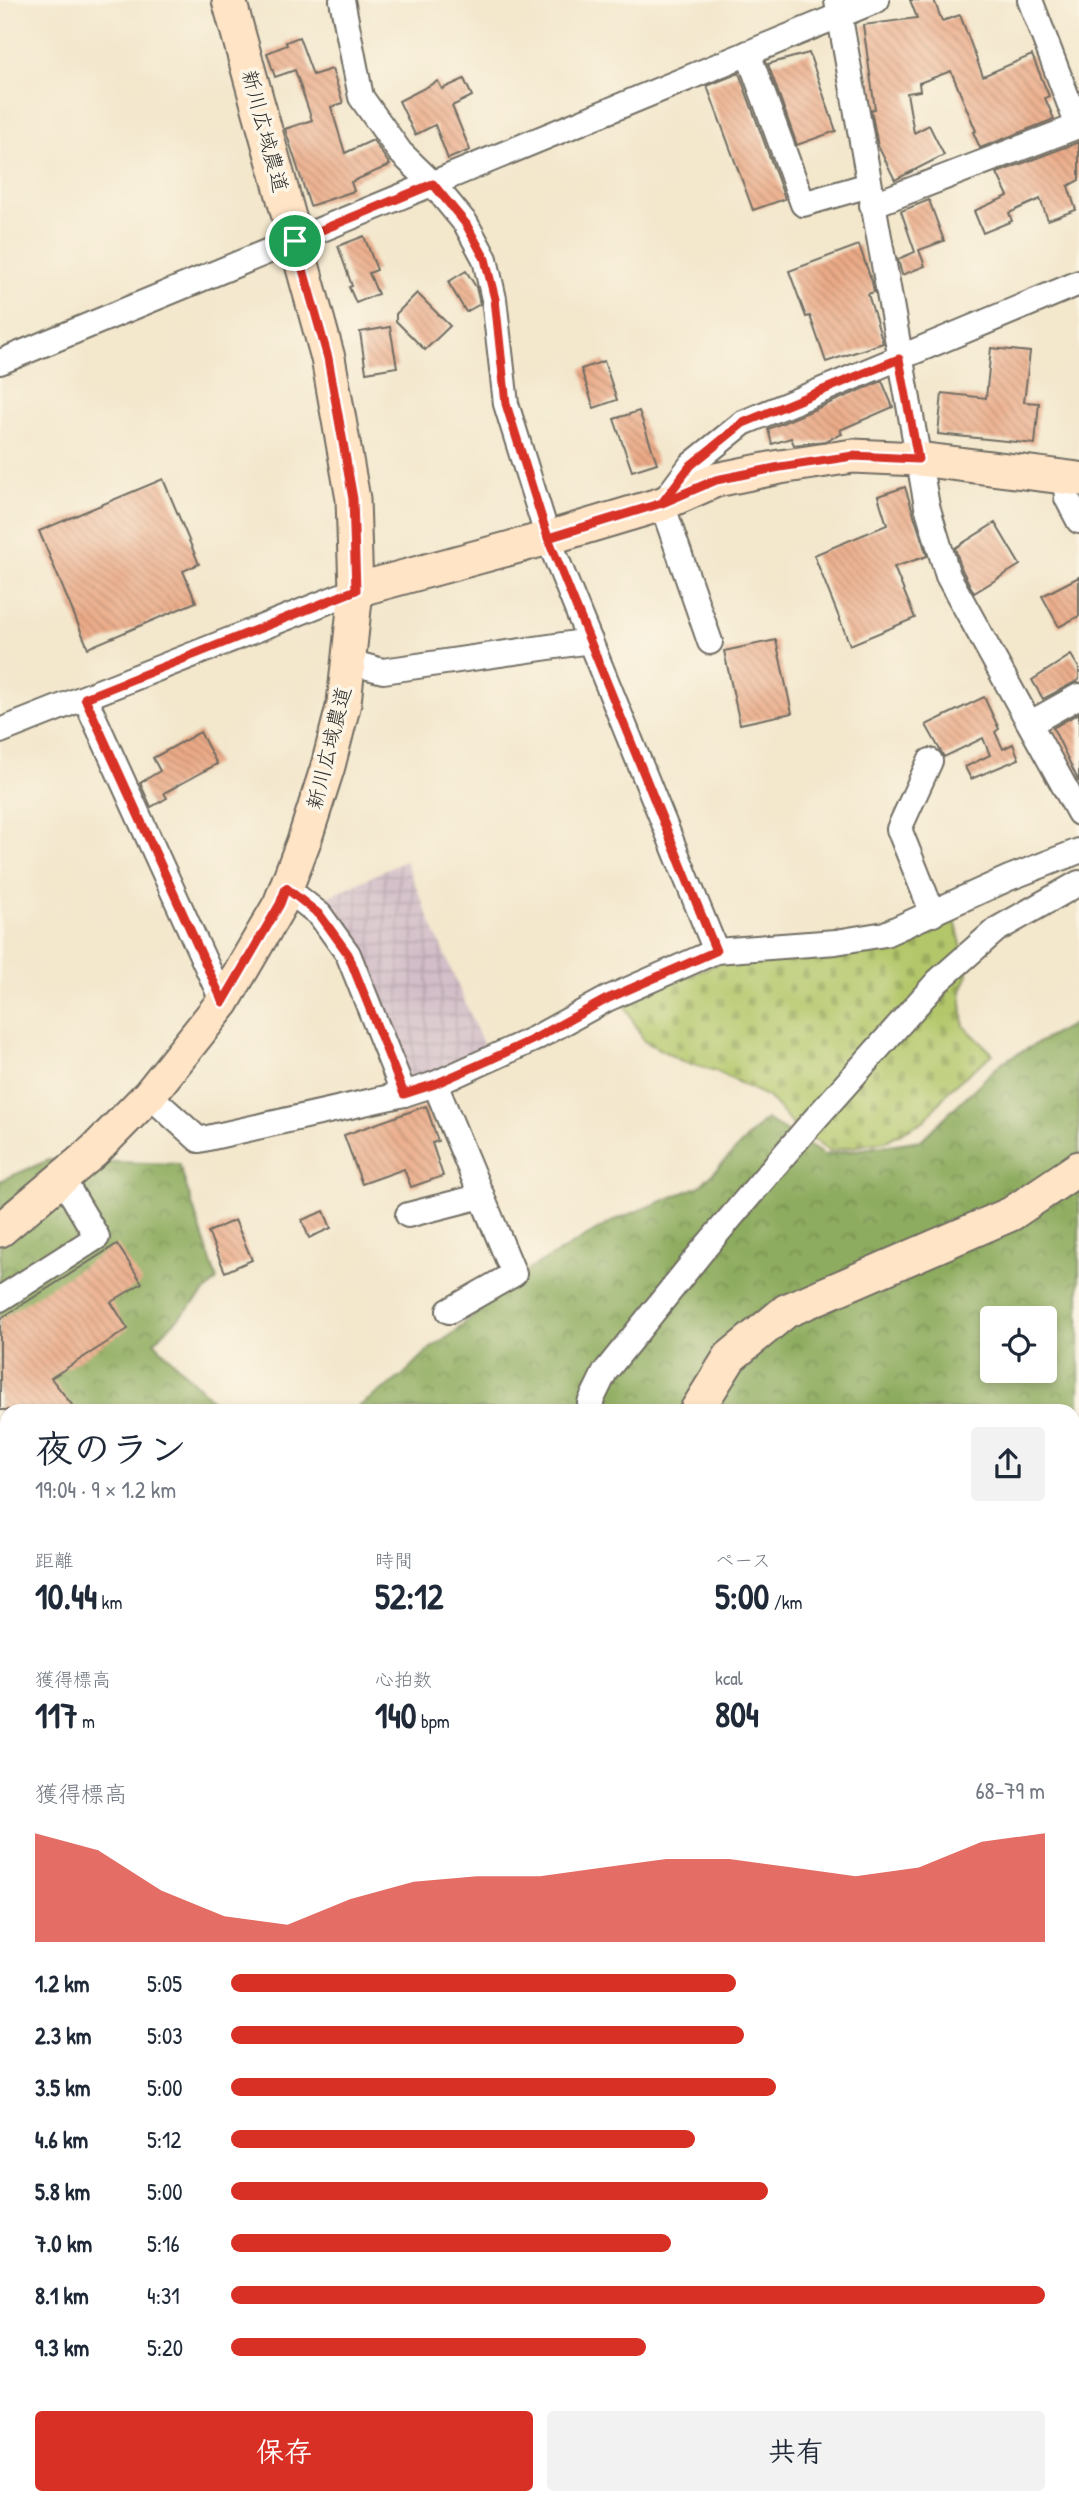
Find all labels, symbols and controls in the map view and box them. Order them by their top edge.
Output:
street label: 新川広域農道 [235,66,296,195]
pin [265,211,325,271]
icon: arrive [276,222,314,260]
street label: 新川広域農道 [299,683,358,813]
map controls [980,1306,1057,1383]
button: locate [980,1306,1057,1383]
text: 夜のラン [35,1422,187,1474]
button: share [971,1427,1045,1501]
text: 19:04 · 9 × 1.2 km [35,1474,176,1505]
text: 距離 [35,1547,73,1573]
text: 時間 [375,1547,413,1573]
text: ペース [715,1547,771,1573]
text: 10.44 [35,1573,97,1620]
text: 52:12 [375,1573,443,1620]
text: 5:00 [715,1573,769,1620]
text: km [97,1589,122,1615]
text: /km [769,1589,803,1615]
text: kcal [715,1665,743,1691]
text: 獲得標高 [35,1666,111,1692]
text: 心拍数 [375,1666,432,1692]
text: 804 [715,1691,759,1738]
text: 117 [35,1692,78,1739]
text: 140 [375,1692,417,1739]
text: m [78,1708,95,1734]
text: bpm [417,1708,450,1734]
text: 68–79 m [975,1775,1045,1806]
text: 獲得標高 [35,1778,127,1809]
text: 1.2 km [35,1968,90,1999]
text: 5:05 [147,1968,182,1999]
text: 2.3 km [35,2020,91,2051]
text: 5:03 [147,2020,183,2051]
text: 3.5 km [35,2072,90,2103]
text: 5:00 [147,2072,183,2103]
text: 4.6 km [35,2124,88,2155]
text: 5:12 [147,2124,181,2155]
text: 5.8 km [35,2176,90,2207]
text: 5:00 [147,2176,183,2207]
text: 7.0 km [35,2228,92,2259]
text: 5:16 [147,2228,180,2259]
text: 8.1 km [35,2280,89,2311]
text: 4:31 [147,2280,180,2311]
text: 9.3 km [35,2332,89,2363]
text: 5:20 [147,2332,183,2363]
button: 保存 [35,2411,533,2491]
button: 共有 [547,2411,1045,2491]

